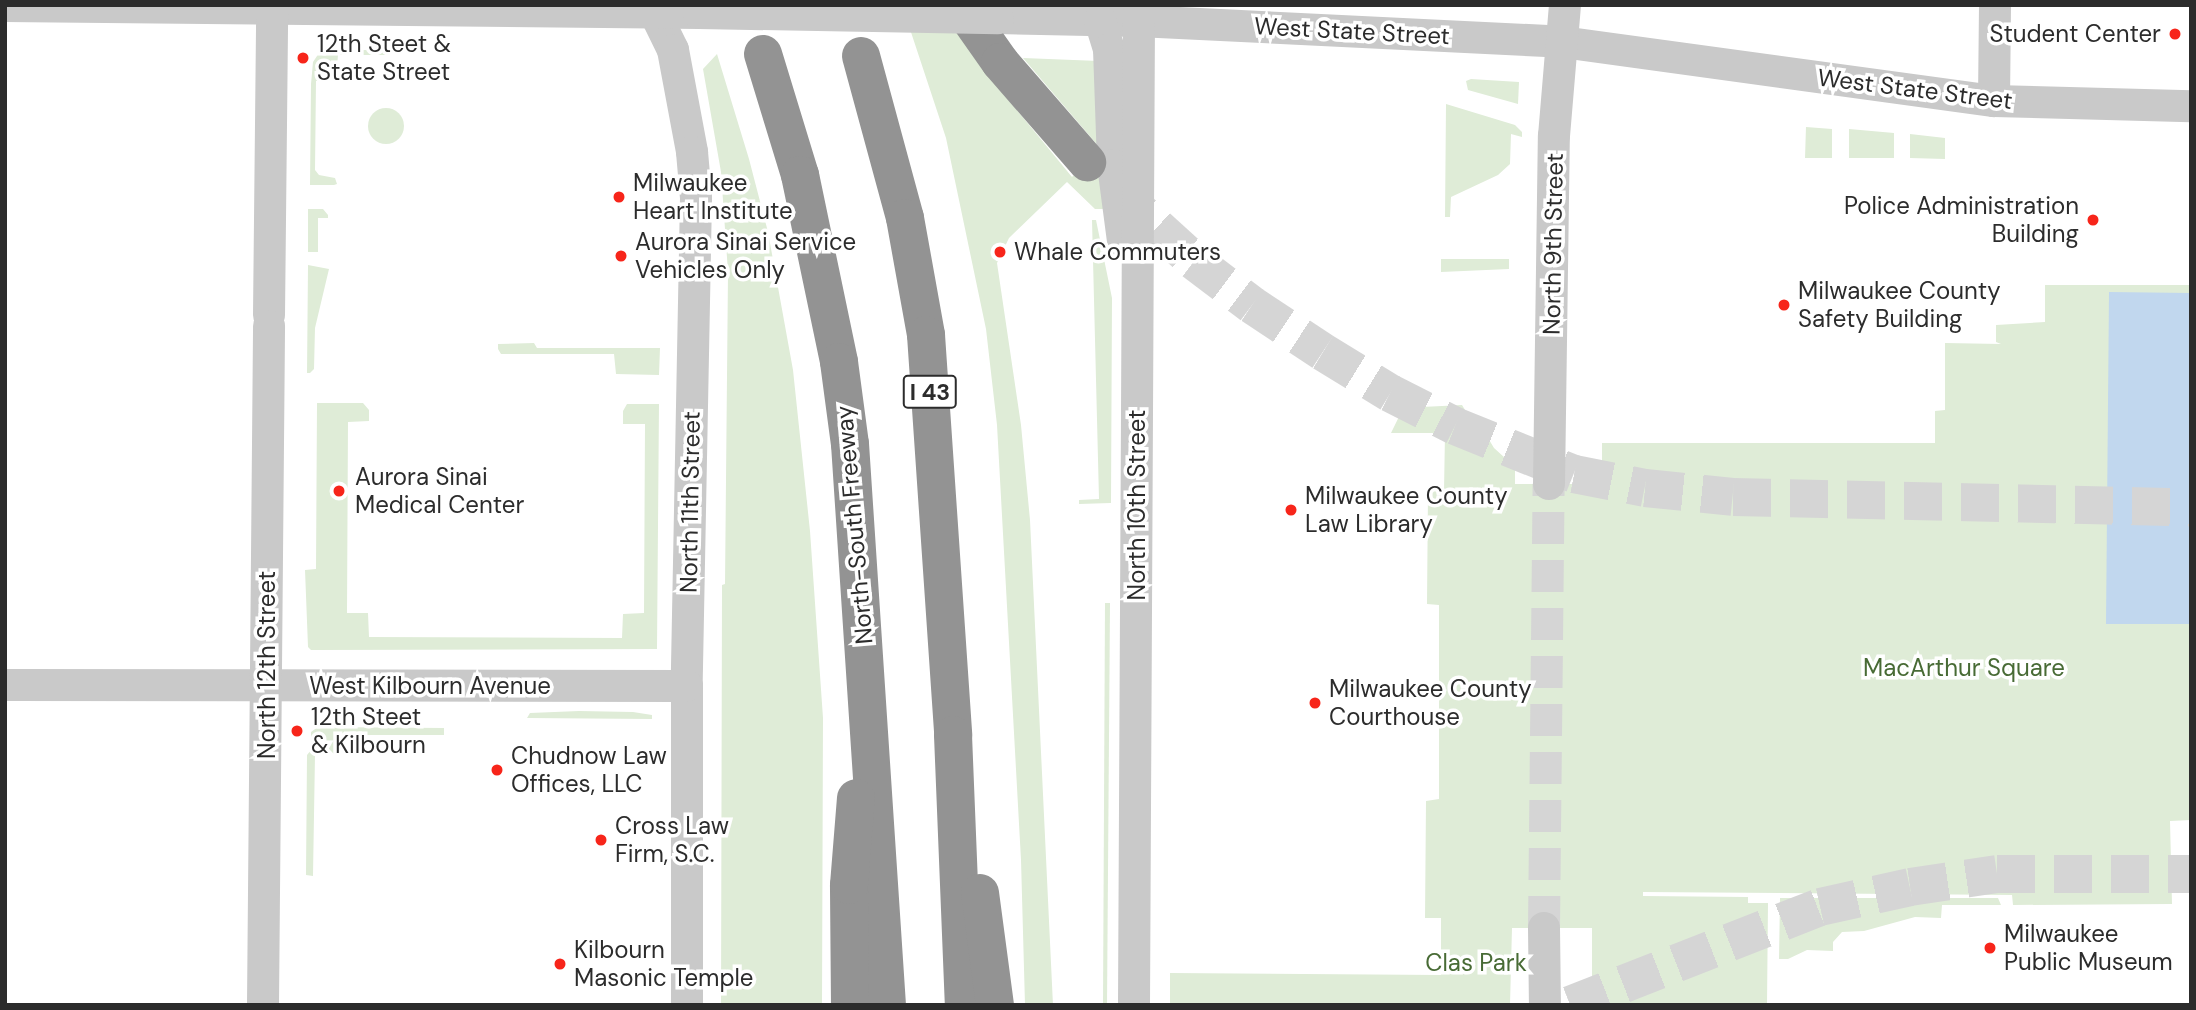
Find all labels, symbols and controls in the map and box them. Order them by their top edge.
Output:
street label: West State Street [1253,11,1451,51]
place label: Student Center [1989,20,2161,48]
marker: Student Center [2167,26,2183,42]
place label: 12th Steet & State Street [317,30,451,86]
marker: 12th Steet & State Street [295,50,311,66]
street label: West State Street [1816,63,2014,115]
street label: North 9th Street [1537,153,1569,335]
place label: Milwaukee Heart Institute [633,169,793,225]
marker: Milwaukee Heart Institute [611,189,627,205]
place label: Police Administration Building [1844,192,2079,248]
marker: Police Administration Building [2085,212,2101,228]
place label: Aurora Sinai Service Vehicles Only [635,228,856,284]
place label: Whale Commuters [1014,238,1221,266]
marker: Whale Commuters [992,244,1008,260]
marker: Aurora Sinai Service Vehicles Only [613,248,629,264]
place label: Milwaukee County Safety Building [1798,277,2001,333]
marker: Milwaukee County Safety Building [1776,297,1792,313]
road number: I 43 [902,372,958,412]
street label: North-South Freeway [829,405,879,645]
street label: North 10th Street [1123,410,1151,600]
street label: North 11th Street [674,411,706,593]
place label: Aurora Sinai Medical Center [355,463,524,519]
marker: Aurora Sinai Medical Center [329,481,349,501]
place label: Milwaukee County Law Library [1305,482,1508,538]
marker: Milwaukee County Law Library [1283,502,1299,518]
street label: North 12th Street [253,571,281,759]
park label: MacArthur Square [1863,654,2065,682]
street label: West Kilbourn Avenue [309,672,551,700]
place label: Milwaukee County Courthouse [1329,675,1532,731]
marker: Milwaukee County Courthouse [1307,695,1323,711]
place label: 12th Steet & Kilbourn [311,703,426,759]
marker: 12th Steet & Kilbourn [289,723,305,739]
place label: Chudnow Law Offices, LLC [511,742,667,798]
marker: Chudnow Law Offices, LLC [489,762,505,778]
place label: Cross Law Firm, S.C. [615,812,729,868]
marker: Cross Law Firm, S.C. [593,832,609,848]
place label: Milwaukee Public Museum [2004,920,2173,976]
place label: Kilbourn Masonic Temple [574,936,753,992]
marker: Milwaukee Public Museum [1982,940,1998,956]
park label: Clas Park [1425,949,1527,977]
marker: Kilbourn Masonic Temple [552,956,568,972]

